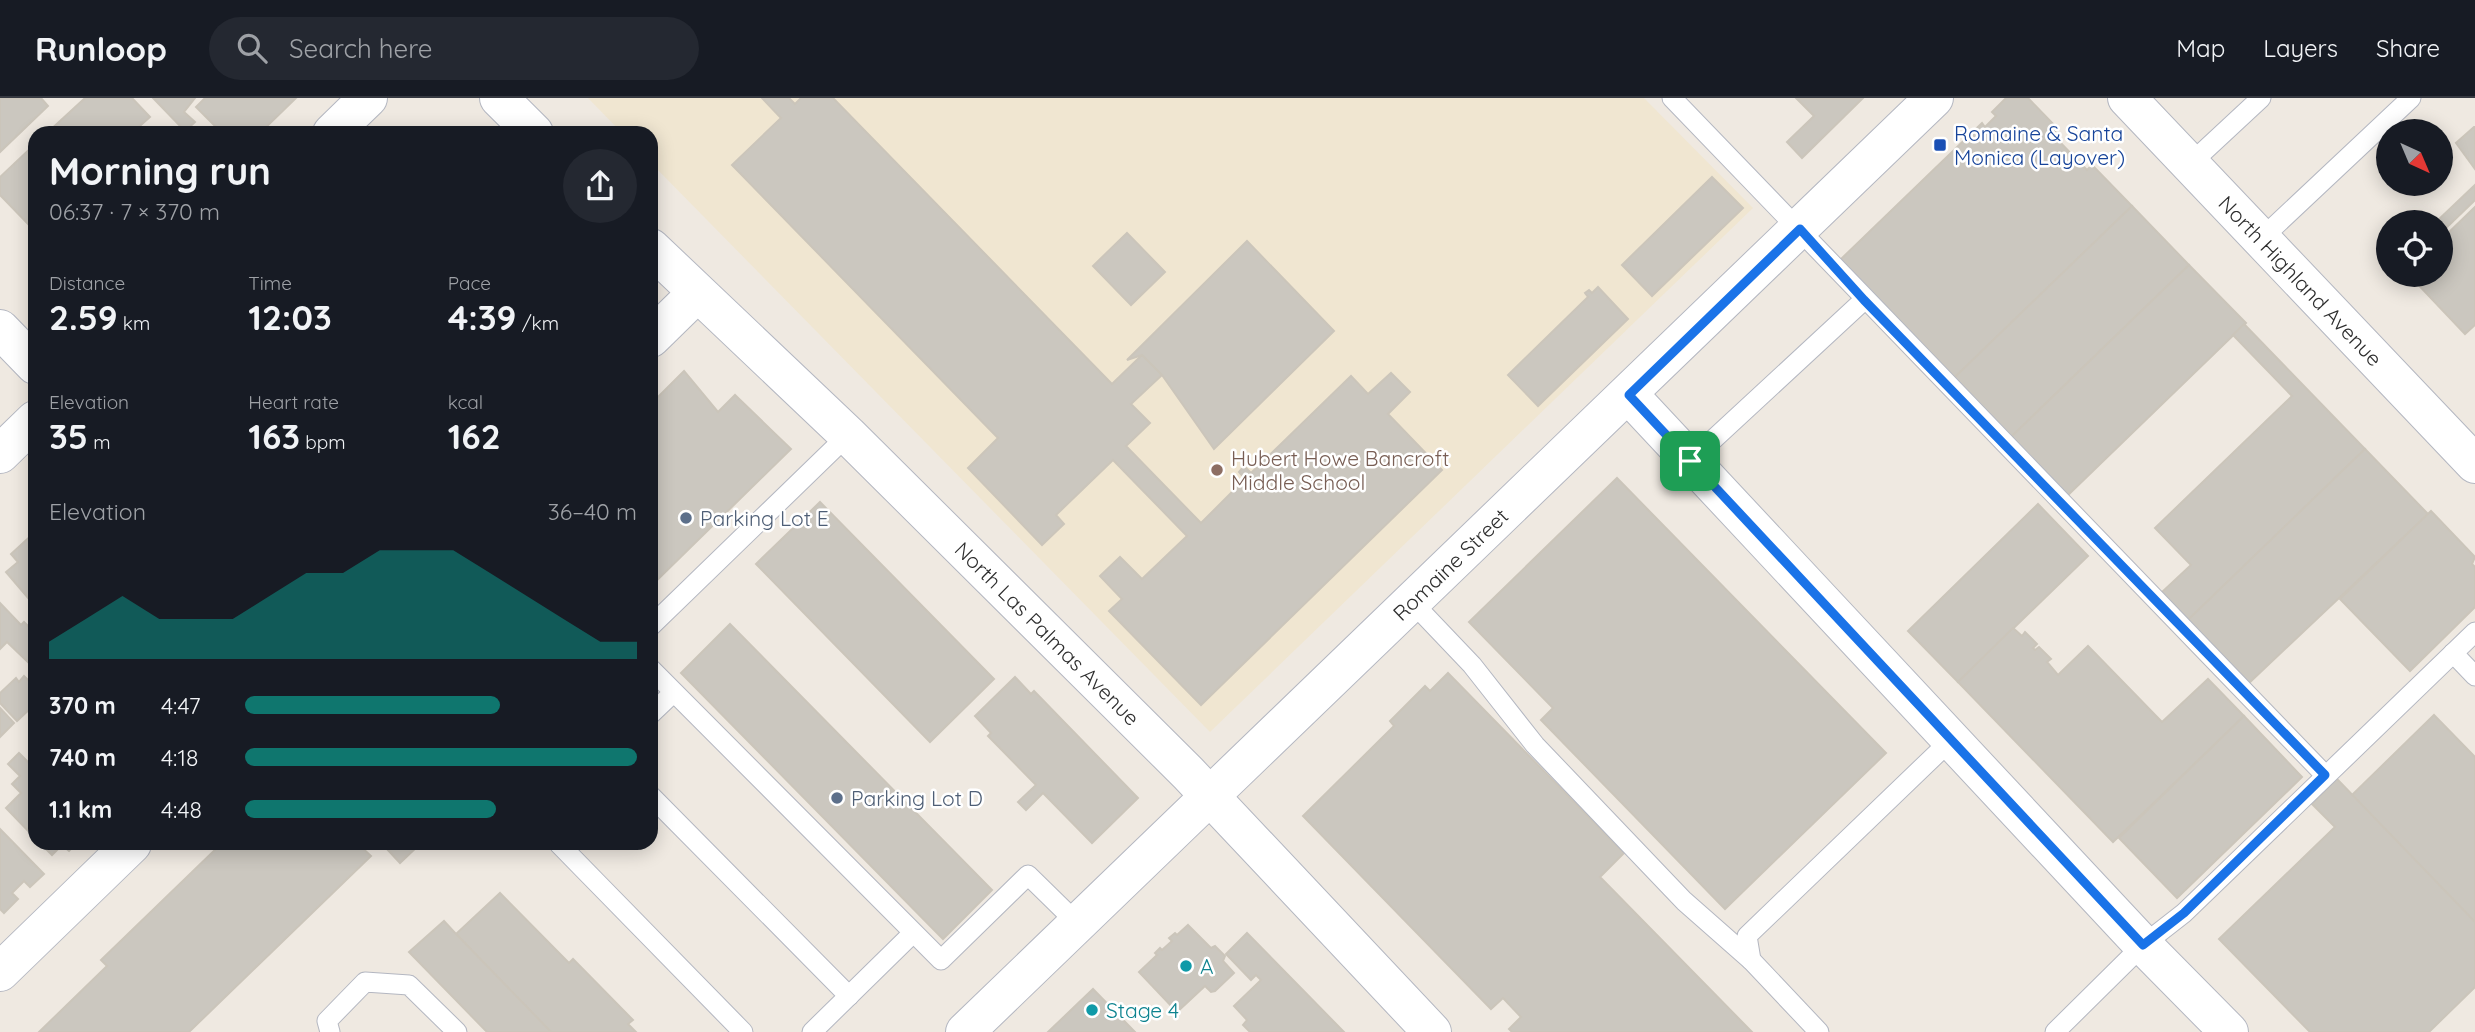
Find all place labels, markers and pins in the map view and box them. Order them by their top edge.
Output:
place label: Romaine & Santa Monica (Layover) [1954,120,2125,170]
marker: Romaine & Santa Monica (Layover) [1932,137,1948,153]
pin [1660,431,1720,491]
place label: Hubert Howe Bancroft Middle School [1231,445,1449,495]
marker: Hubert Howe Bancroft Middle School [1209,462,1225,478]
place label: Parking Lot E [700,505,829,531]
marker: Parking Lot E [678,510,694,526]
place label: Parking Lot D [851,785,983,811]
marker: Parking Lot D [829,790,845,806]
place label: A [1200,953,1214,979]
marker: A [1178,958,1194,974]
place label: Stage 4 [1106,997,1179,1023]
marker: Stage 4 [1084,1002,1100,1018]

